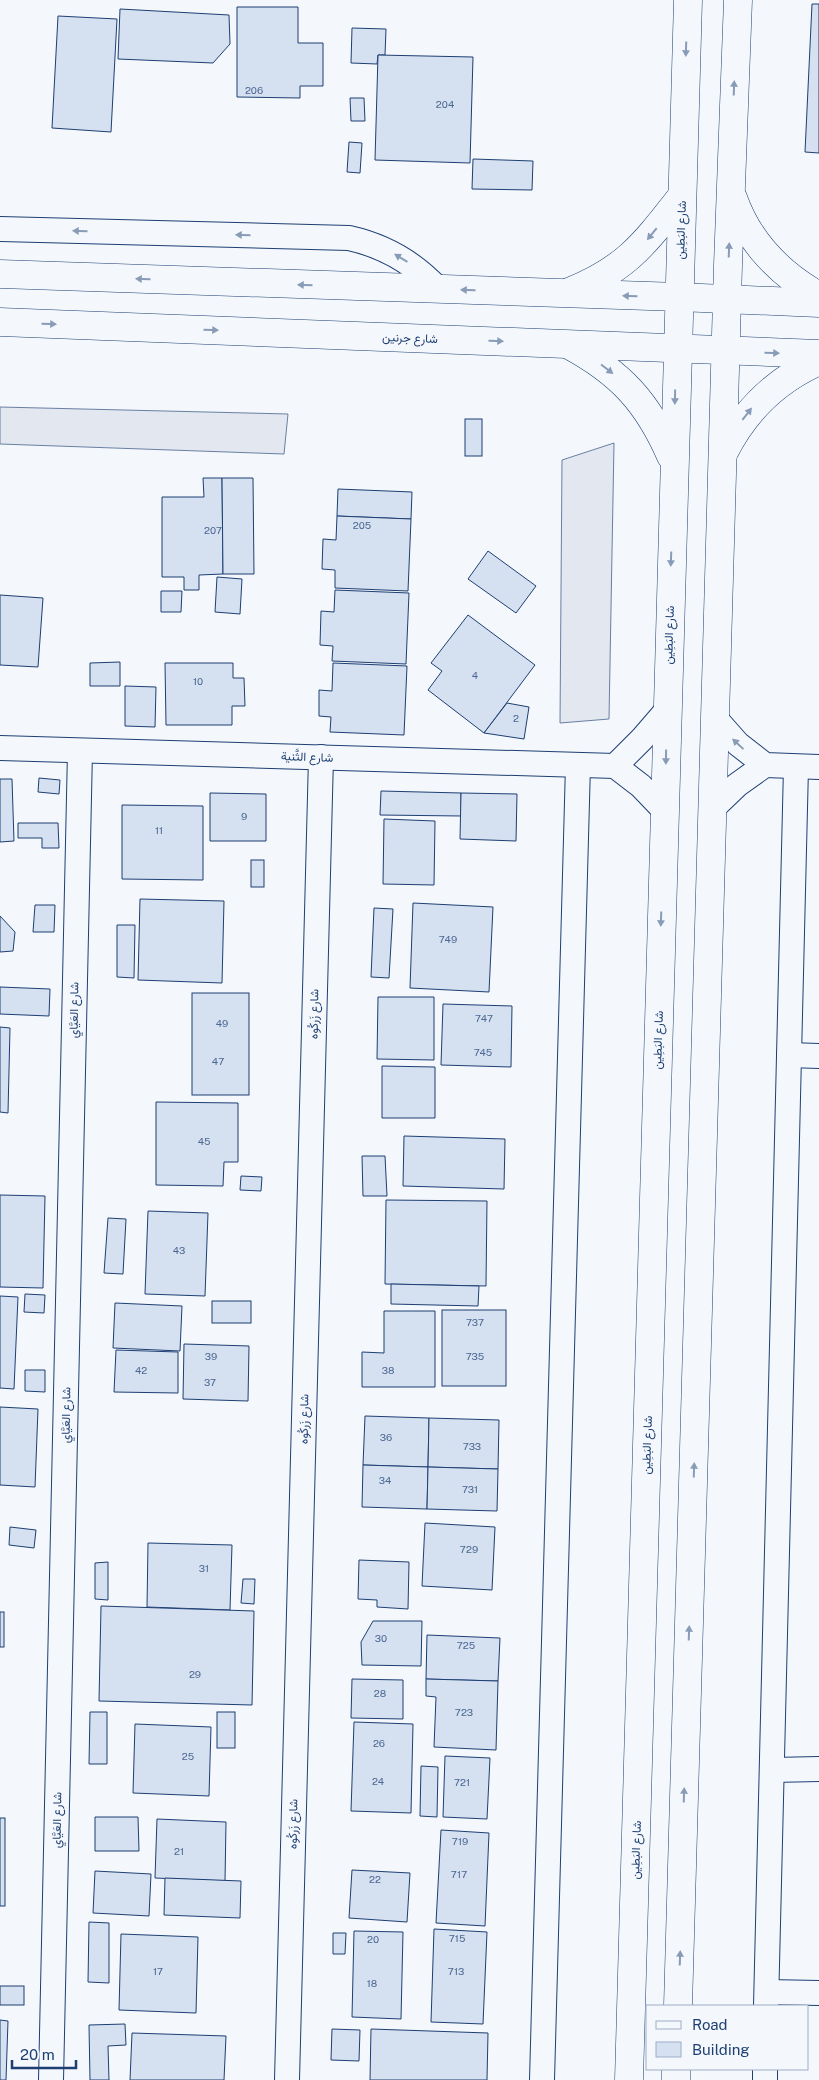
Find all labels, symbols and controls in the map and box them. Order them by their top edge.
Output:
one-way arrow [682,41,690,57]
one-way arrow [731,80,739,96]
house number: 206 [245,84,263,96]
house number: 204 [436,98,454,110]
street label: شارع البَطِين [673,200,691,260]
one-way arrow [72,227,88,235]
one-way arrow [646,228,657,241]
one-way arrow [235,231,251,239]
one-way arrow [725,242,733,258]
one-way arrow [395,253,408,262]
one-way arrow [135,275,151,283]
one-way arrow [297,280,313,288]
one-way arrow [459,286,475,294]
one-way arrow [622,291,638,299]
one-way arrow [41,320,57,328]
one-way arrow [203,327,219,335]
street label: شارع جرنين [382,330,438,348]
one-way arrow [488,337,504,345]
one-way arrow [765,349,781,357]
one-way arrow [600,363,613,374]
one-way arrow [671,389,679,405]
one-way arrow [742,408,753,421]
house number: 205 [353,519,371,531]
house number: 207 [204,524,222,536]
one-way arrow [667,552,675,568]
street label: شارع البَطِين [661,605,679,665]
house number: 4 [472,669,478,681]
house number: 10 [193,675,203,687]
house number: 2 [513,712,519,724]
one-way arrow [733,738,745,750]
street label: شارع الثَّنية [280,747,334,767]
one-way arrow [661,749,669,765]
house number: 9 [241,810,247,822]
house number: 11 [155,824,163,836]
one-way arrow [657,911,665,927]
house number: 749 [439,933,457,945]
street label: شارع العَيَّاي [67,982,84,1038]
street label: شارع زَركُوه [306,989,323,1039]
street label: شارع البَطِين [650,1010,668,1070]
house number: 747 [475,1012,493,1024]
house number: 49 [216,1017,228,1029]
house number: 745 [474,1046,492,1058]
house number: 47 [212,1055,224,1067]
house number: 45 [198,1135,210,1147]
house number: 43 [173,1244,185,1256]
house number: 737 [466,1316,484,1328]
house number: 39 [205,1350,217,1362]
house number: 735 [466,1350,484,1362]
house number: 42 [135,1364,147,1376]
house number: 38 [382,1364,394,1376]
house number: 37 [204,1376,216,1388]
street label: شارع العَيَّاي [59,1387,76,1443]
street label: شارع زَركُوه [296,1394,313,1444]
street label: شارع البَطِين [639,1415,657,1475]
house number: 36 [380,1431,392,1443]
house number: 733 [463,1440,481,1452]
one-way arrow [690,1462,698,1478]
house number: 34 [379,1474,391,1486]
house number: 731 [462,1483,478,1495]
house number: 729 [460,1543,478,1555]
house number: 31 [199,1562,209,1574]
one-way arrow [685,1624,693,1640]
house number: 30 [375,1632,387,1644]
house number: 725 [457,1639,475,1651]
house number: 29 [189,1668,201,1680]
house number: 28 [374,1687,386,1699]
house number: 723 [455,1706,473,1718]
house number: 26 [373,1737,385,1749]
house number: 25 [182,1750,194,1762]
house number: 24 [372,1775,384,1787]
house number: 721 [454,1776,470,1788]
one-way arrow [680,1787,688,1803]
street label: شارع العَيَّاي [50,1792,67,1848]
street label: شارع زَركُوه [285,1799,302,1849]
street label: شارع البَطِين [628,1820,646,1880]
house number: 719 [452,1835,468,1847]
house number: 21 [174,1845,184,1857]
house number: 717 [451,1868,467,1880]
house number: 22 [369,1873,381,1885]
house number: 715 [449,1932,465,1944]
house number: 20 [367,1933,379,1945]
one-way arrow [676,1949,684,1965]
house number: 17 [153,1965,163,1977]
house number: 713 [448,1965,464,1977]
house number: 18 [367,1977,377,1989]
legend [646,2005,809,2070]
text: Road [692,2016,728,2033]
scale bar [12,2038,76,2070]
text: Building [692,2041,750,2058]
text: 20 m [20,2046,55,2063]

